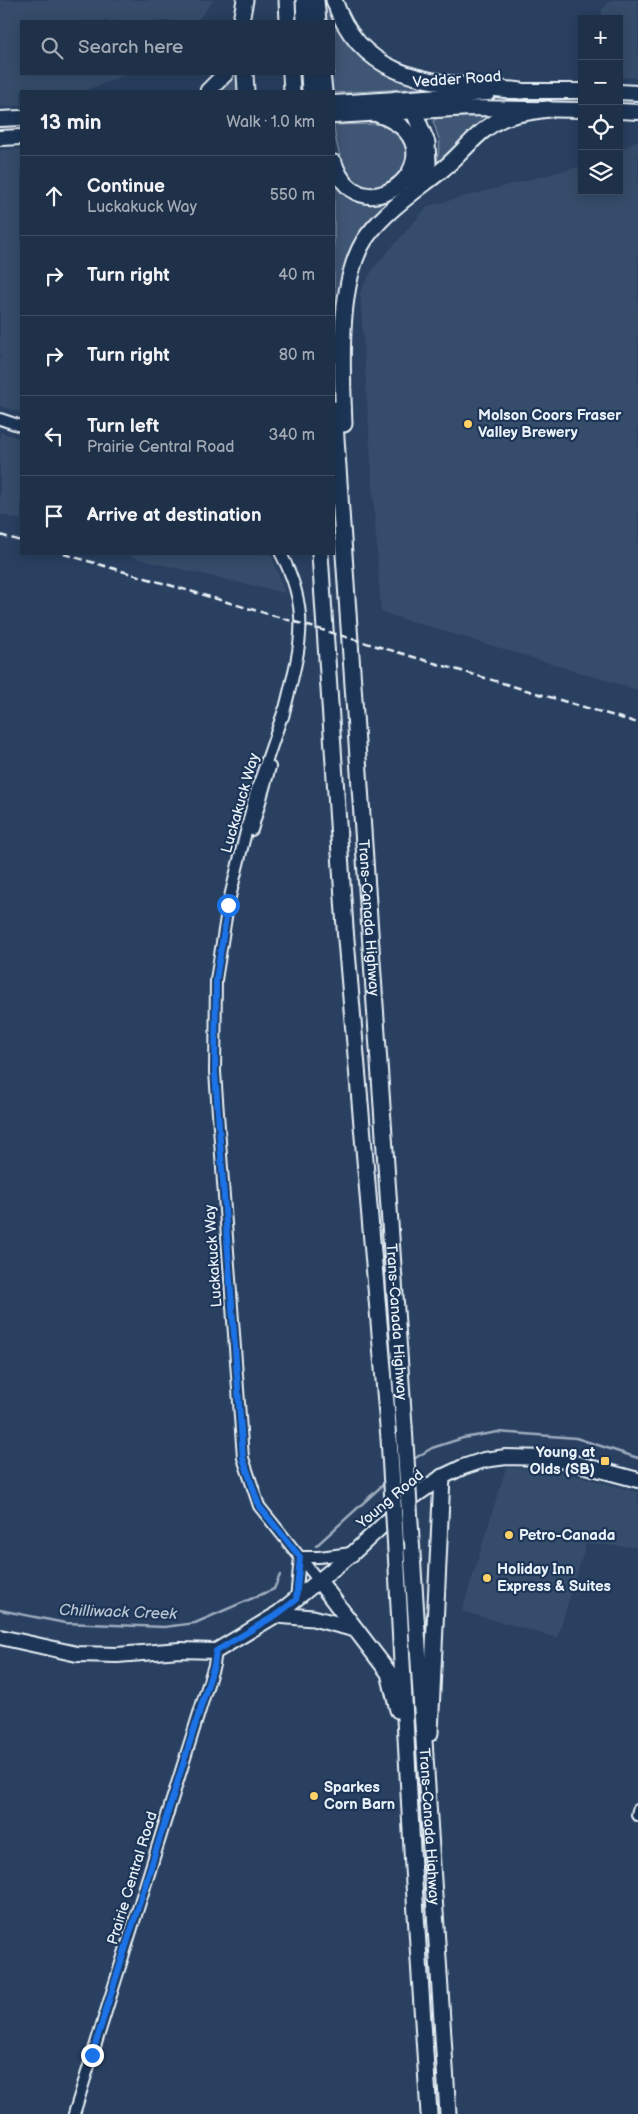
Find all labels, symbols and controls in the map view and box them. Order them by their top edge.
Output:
map controls [578,15,623,195]
button: + [578,15,623,60]
search box [20,20,335,75]
icon: search [38,34,66,62]
text: Search here [78,36,183,59]
button: − [578,60,623,105]
street label: Vedder Road [412,67,502,92]
button: locate [578,105,623,150]
text: 13 min [40,110,102,135]
text: Walk · 1.0 km [226,113,315,132]
button: layers [578,150,623,195]
text: Continue [87,175,165,198]
icon: ahead [40,182,68,210]
text: 550 m [270,186,315,205]
text: Luckakuck Way [87,198,197,217]
icon: right [40,262,68,290]
text: Turn right [87,264,170,287]
text: 40 m [278,266,315,285]
icon: right [40,342,68,370]
text: Turn right [87,344,170,367]
text: 80 m [279,346,315,365]
place label: Molson Coors Fraser Valley Brewery [478,406,622,442]
text: Turn left [87,415,159,438]
marker: Molson Coors Fraser Valley Brewery [462,418,474,430]
icon: left [40,422,68,450]
text: 340 m [268,426,315,445]
text: Prairie Central Road [87,438,235,457]
icon: arrive [40,502,68,530]
text: Arrive at destination [87,504,262,527]
street label: Luckakuck Way [217,751,264,855]
street label: Trans-Canada Highway [354,839,383,997]
route start [217,894,240,917]
street label: Luckakuck Way [200,1204,227,1308]
street label: Trans-Canada Highway [381,1243,411,1401]
place label: Young at Olds (SB) [530,1443,595,1479]
marker: Young at Olds (SB) [599,1455,611,1467]
street label: Young Road [352,1466,428,1534]
place label: Petro-Canada [519,1526,615,1545]
marker: Petro-Canada [503,1529,515,1541]
place label: Holiday Inn Express & Suites [497,1560,611,1596]
marker: Holiday Inn Express & Suites [481,1572,493,1584]
water label: Chilliwack Creek [58,1601,179,1624]
street label: Trans-Canada Highway [415,1747,444,1906]
place label: Sparkes Corn Barn [324,1778,395,1814]
marker: Sparkes Corn Barn [308,1790,320,1802]
street label: Prairie Central Road [103,1809,162,1947]
route end [81,2044,104,2067]

